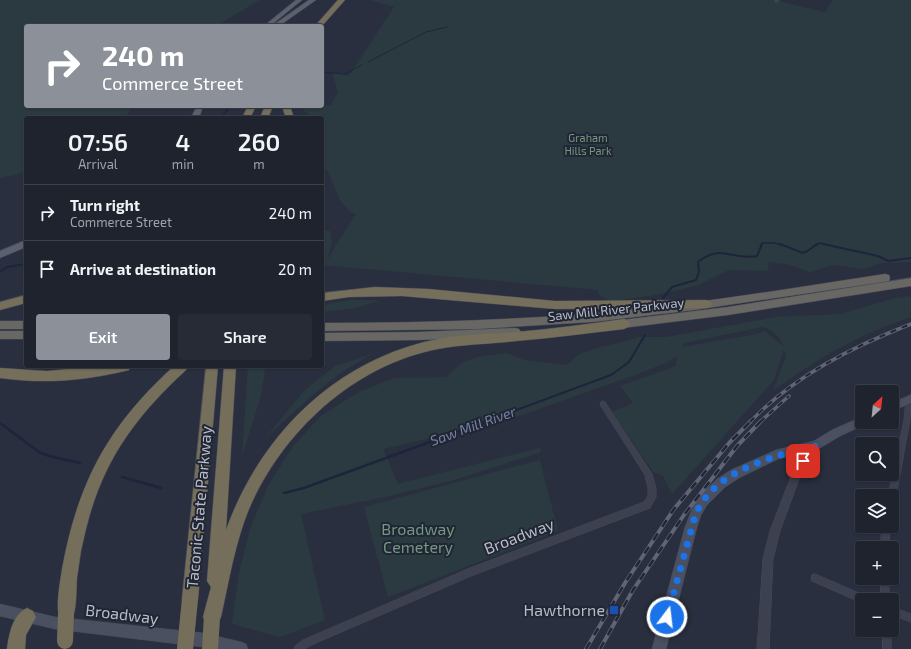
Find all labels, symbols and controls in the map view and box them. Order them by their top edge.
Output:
text: 240 m [102,38,185,72]
icon: right [36,40,88,92]
text: Commerce Street [102,72,243,94]
text: 07:56 [68,127,128,156]
text: 4 [175,127,190,156]
text: 260 [238,127,280,156]
park label: Graham Hills Park [564,131,612,157]
text: Arrival [78,156,118,172]
text: min [172,156,194,172]
text: m [253,156,265,172]
text: Turn right [70,196,140,214]
icon: right [36,202,58,224]
text: 240 m [269,204,312,222]
text: Commerce Street [70,214,172,230]
icon: arrive [36,258,58,280]
text: Arrive at destination [70,260,216,278]
text: 20 m [278,260,312,278]
street label: Saw Mill River Parkway [547,294,685,324]
button: Exit [36,314,170,360]
button: Share [178,314,312,360]
north arrow [855,385,899,429]
map controls [855,385,899,637]
water label: Saw Mill River [428,402,518,449]
street label: Taconic State Parkway [182,424,215,589]
button: search [855,437,899,481]
pin [786,444,820,478]
icon: arrive [792,450,814,472]
button: layers [855,489,899,533]
street label: Broadway [481,513,557,558]
park label: Broadway Cemetery [381,519,455,556]
button: + [855,541,899,585]
button: − [855,593,899,637]
position arrow [646,596,688,638]
street label: Broadway [84,600,160,627]
place label: Hawthorne [524,600,605,619]
marker: Hawthorne [608,604,620,616]

